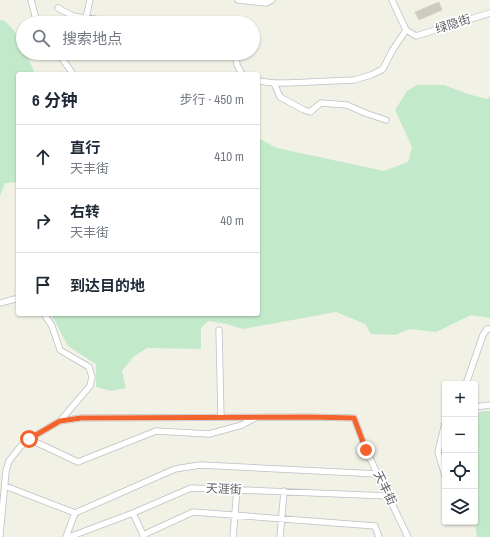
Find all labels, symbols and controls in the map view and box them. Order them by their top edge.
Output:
street label: 绿隐街 [433,11,473,37]
search box [16,16,260,60]
icon: search [30,27,52,49]
text: 搜索地点 [62,28,122,49]
text: 6 分钟 [32,88,78,111]
text: 步行 · 450 m [179,91,244,108]
text: 直行 [70,137,100,158]
icon: ahead [32,146,54,168]
text: 410 m [214,148,244,165]
text: 天丰街 [70,160,109,177]
text: 右转 [70,201,100,222]
icon: right [32,210,54,232]
text: 40 m [220,212,244,229]
text: 天丰街 [70,224,109,241]
icon: arrive [32,274,54,296]
text: 到达目的地 [70,275,145,296]
map controls [442,381,478,525]
button: + [442,381,478,417]
button: − [442,417,478,453]
route start [20,430,38,448]
route end [357,441,375,459]
button: locate [442,453,478,489]
street label: 天丰街 [370,468,400,508]
street label: 天涯街 [206,480,242,498]
button: layers [442,489,478,525]

